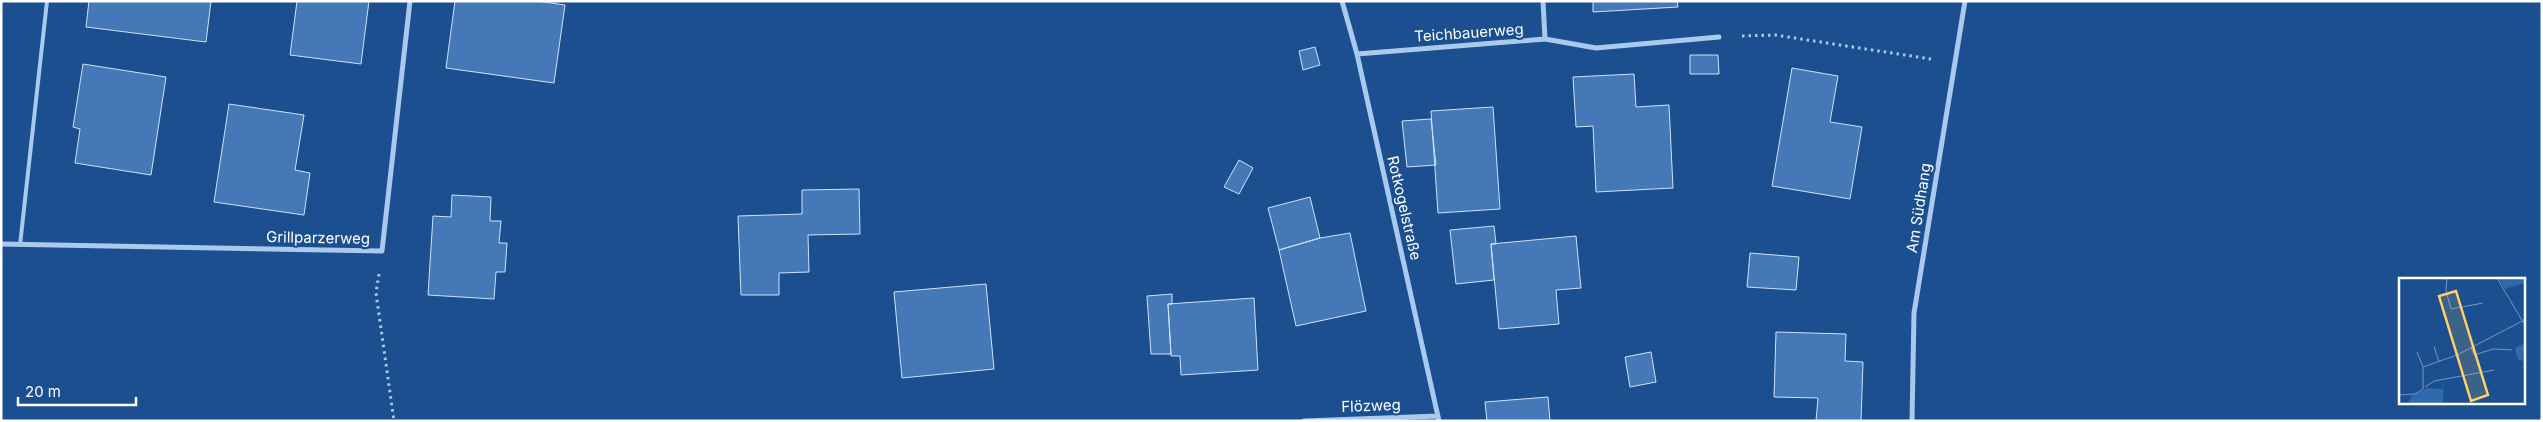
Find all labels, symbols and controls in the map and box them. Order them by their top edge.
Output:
street label: Teichbauerweg [1414,19,1524,46]
street label: Rotkogelstraße [1383,154,1426,262]
street label: Am Südhang [1902,162,1935,254]
street label: Grillparzerweg [266,227,370,248]
inset map [2399,278,2526,404]
scale bar [18,374,135,406]
text: 20 m [25,382,61,401]
street label: Flözweg [1341,395,1401,416]

